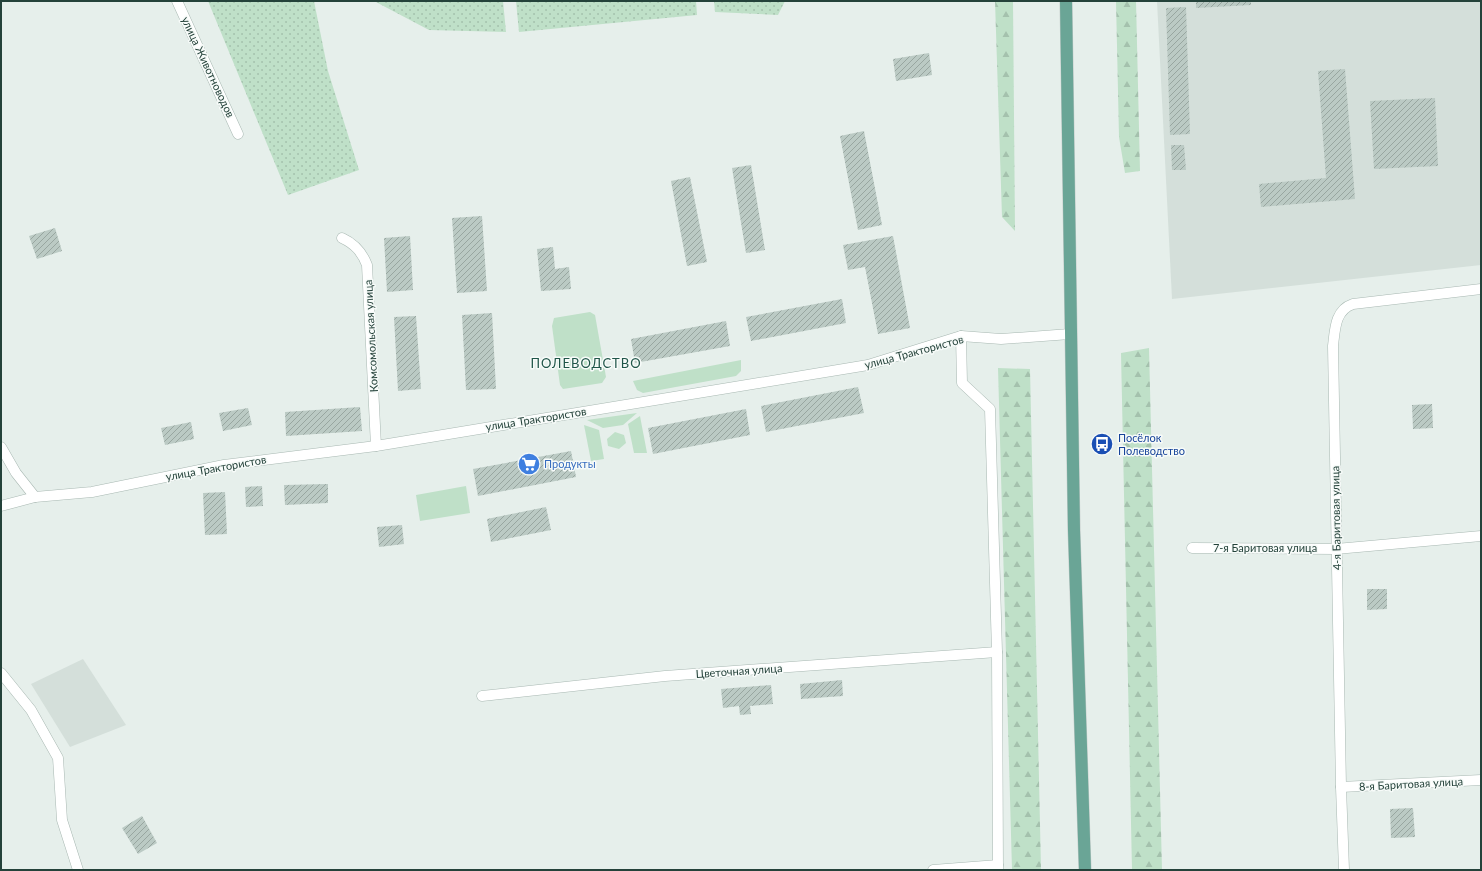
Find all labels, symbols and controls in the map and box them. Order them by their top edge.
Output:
street label: улица Животноводов [179,14,238,119]
street label: Комсомольская улица [361,279,380,393]
street label: улица Трактористов [863,332,965,371]
district label: ПОЛЕВОДСТВО [530,355,642,371]
street label: улица Трактористов [485,404,587,433]
bus stop icon: Посёлок Полеводство [1089,431,1115,457]
place label: Посёлок Полеводство [1118,431,1185,457]
supermarket icon: Продукты [516,451,542,477]
street label: улица Трактористов [165,452,267,483]
place label: Продукты [544,457,596,470]
street label: 4-я Баритовая улица [1328,466,1343,570]
street label: 7-я Баритовая улица [1213,541,1317,554]
street label: Цветочная улица [695,661,783,680]
street label: 8-я Баритовая улица [1359,774,1463,793]

